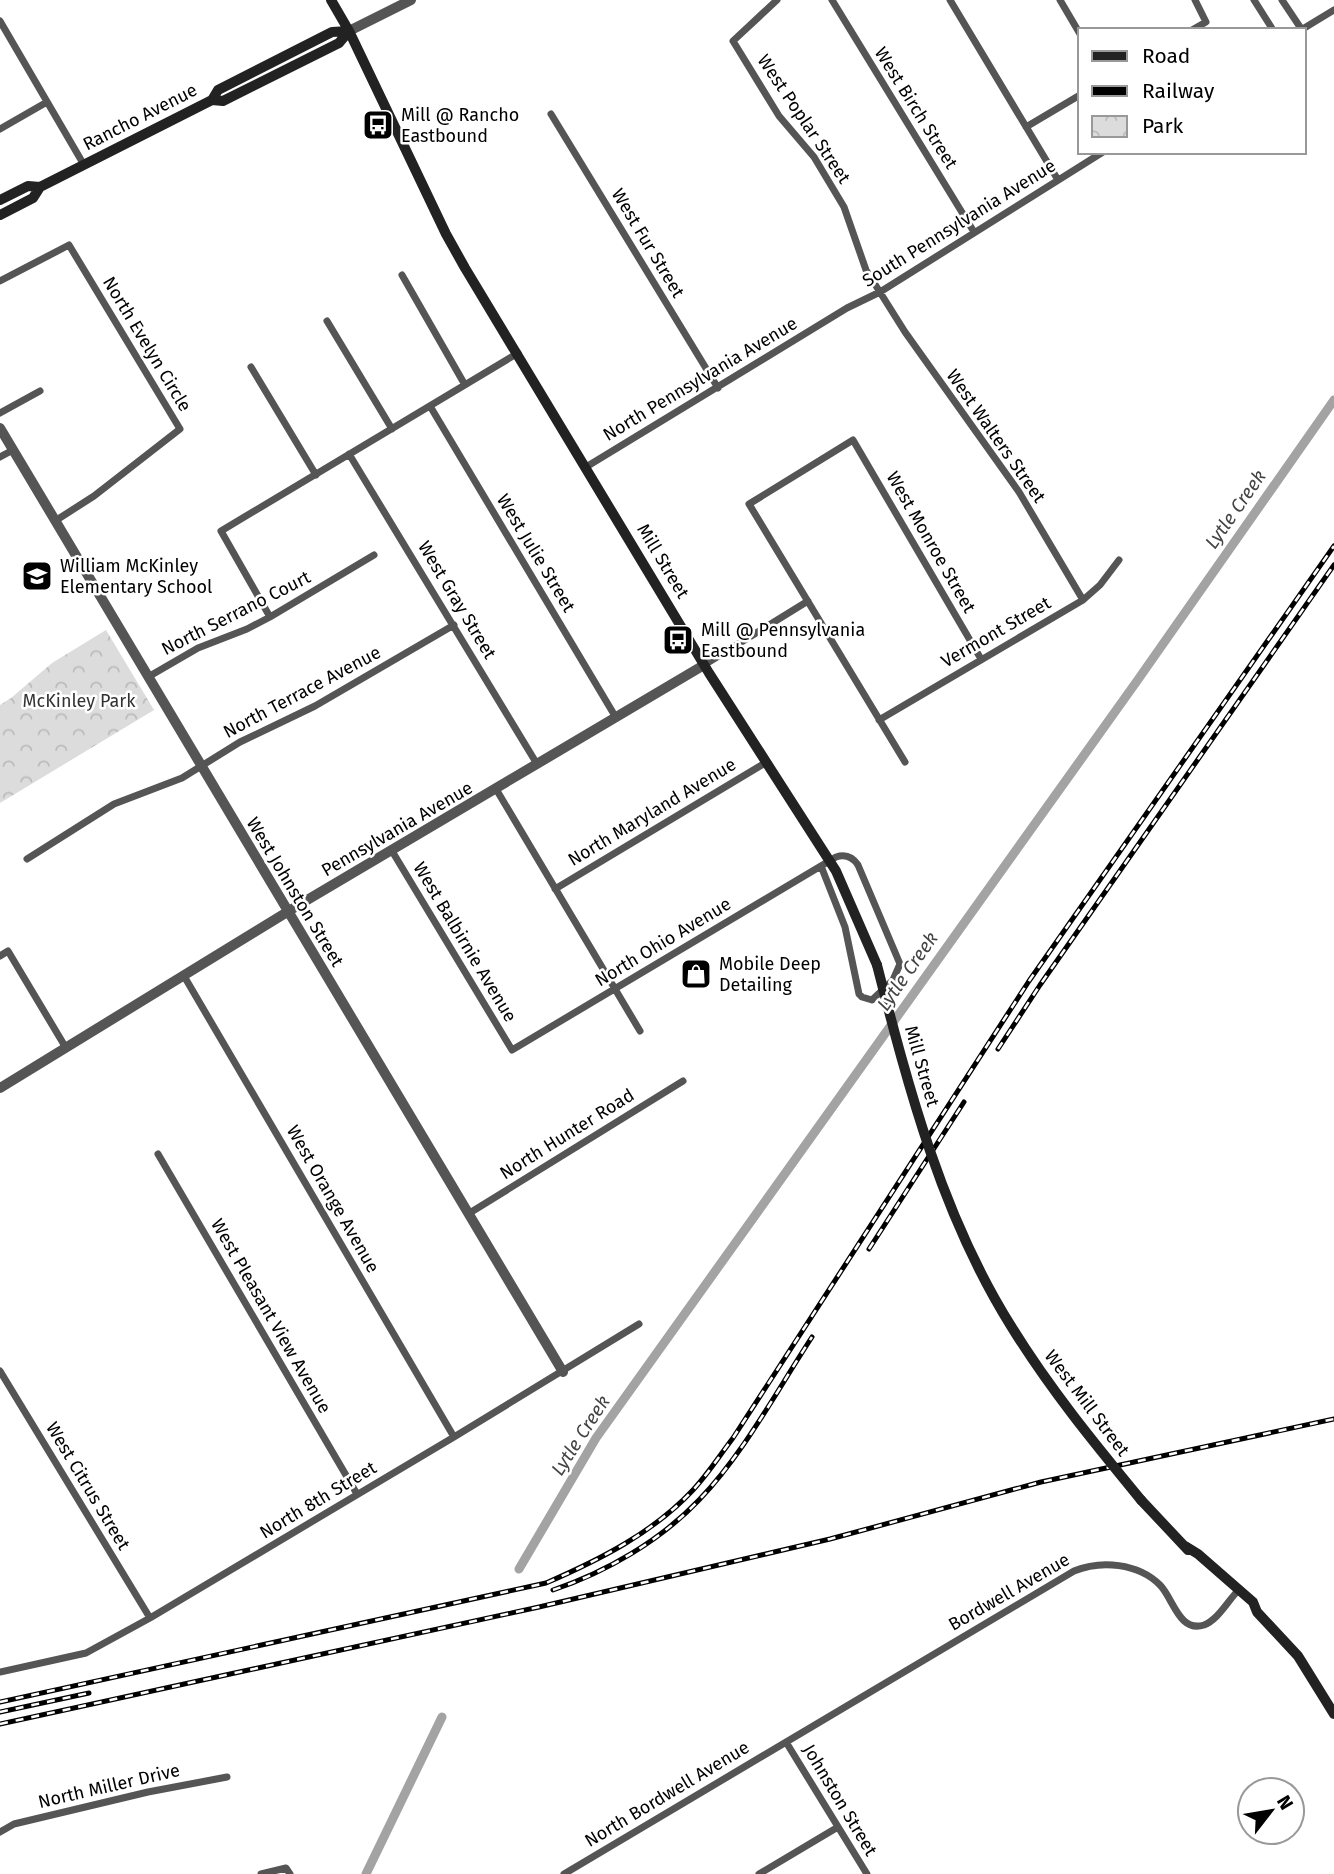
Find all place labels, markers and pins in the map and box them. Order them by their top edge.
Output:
place label: Mill @ Rancho Eastbound [401,104,519,147]
bus stop icon: Mill @ Rancho Eastbound [361,108,395,142]
place label: William McKinley Elementary School [60,555,212,598]
school or university icon: William McKinley Elementary School [20,559,54,593]
place label: Mill @ Pennsylvania Eastbound [701,619,865,662]
bus stop icon: Mill @ Pennsylvania Eastbound [661,623,695,657]
place label: Mobile Deep Detailing [719,953,821,996]
shop icon: Mobile Deep Detailing [679,957,713,991]

